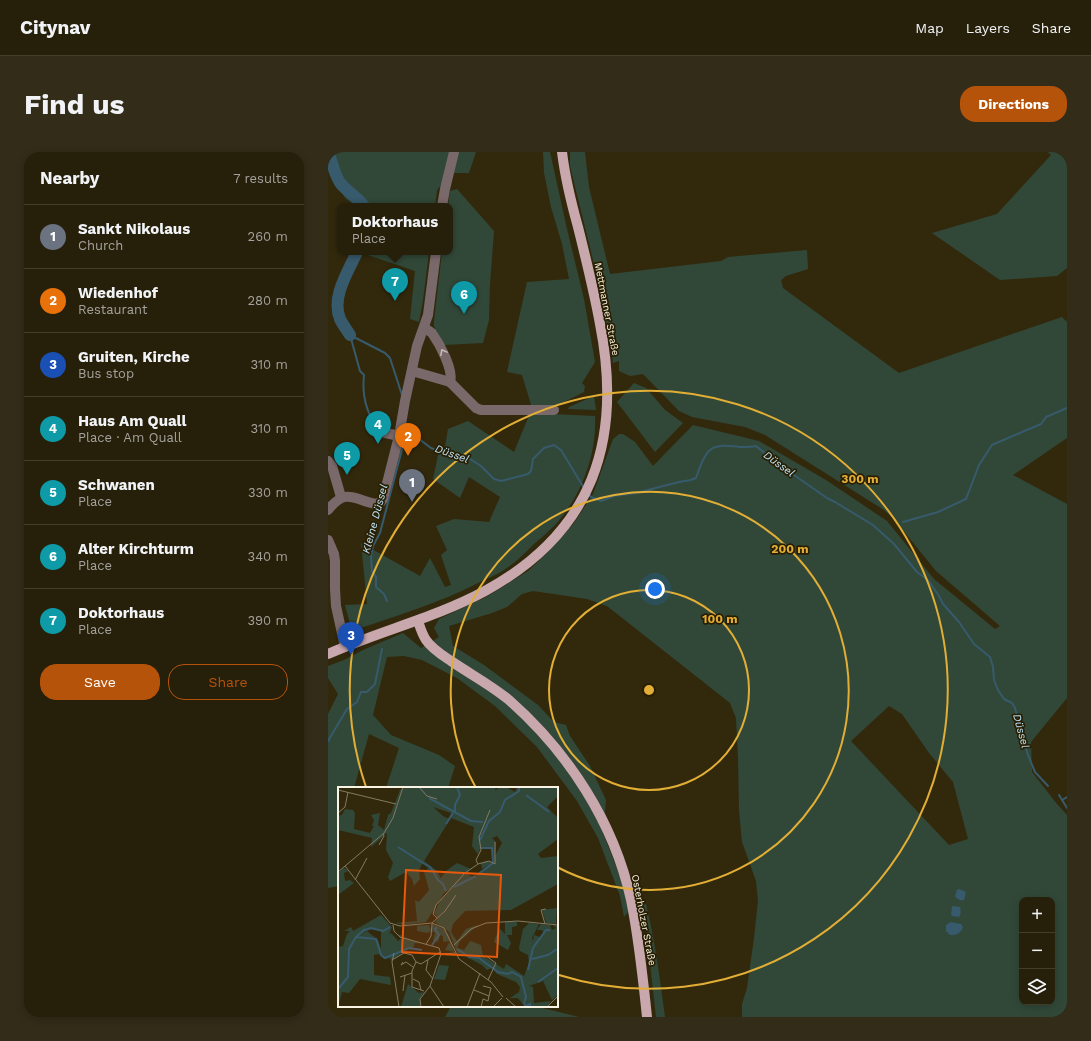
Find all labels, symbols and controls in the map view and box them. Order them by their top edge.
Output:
text: Citynav [20,16,91,39]
text: Map [915,20,944,36]
text: Layers [966,20,1010,36]
text: Share [1032,20,1071,36]
button: Directions [960,86,1067,122]
text: Find us [24,88,124,121]
text: Nearby [40,168,99,188]
text: 7 results [233,171,288,186]
popup [337,203,453,255]
text: Doktorhaus [352,213,438,231]
text: Sankt Nikolaus [78,220,190,238]
text: 1 [50,229,56,244]
text: 260 m [248,229,288,244]
text: Place [352,231,386,246]
text: Church [78,238,123,253]
street label: Mettmanner Straße [593,262,621,357]
pin: 7 [382,268,408,301]
pin: 6 [451,281,477,314]
text: Wiedenhof [78,284,158,302]
text: 2 [49,293,57,308]
text: 280 m [248,293,288,308]
text: Restaurant [78,302,148,317]
text: Gruiten, Kirche [78,348,190,366]
one-way arrow [440,349,447,357]
text: 3 [49,357,57,372]
text: 310 m [250,357,288,372]
text: Bus stop [78,366,134,381]
pin: 4 [365,411,391,444]
text: Haus Am Quall [78,412,186,430]
text: 4 [49,421,57,436]
text: 310 m [250,421,288,436]
pin: 2 [395,423,421,456]
text: Place · Am Quall [78,430,182,445]
pin: 5 [334,442,360,475]
water label: Düssel [433,442,471,466]
water label: Düssel [761,448,798,480]
pin: 1 [399,469,425,502]
text: 300 m [841,472,879,486]
text: Schwanen [78,476,155,494]
water label: Kleine Düssel [360,482,391,555]
text: 5 [49,485,57,500]
text: 330 m [248,485,288,500]
text: Place [78,494,112,509]
text: Alter Kirchturm [78,540,194,558]
text: 200 m [771,542,809,556]
text: 6 [49,549,57,564]
text: 340 m [248,549,288,564]
text: Place [78,558,112,573]
your location [645,579,665,599]
text: Doktorhaus [78,604,164,622]
text: 100 m [702,612,738,626]
text: 7 [49,613,57,628]
text: 390 m [247,613,288,628]
text: Place [78,622,112,637]
pin: 3 [338,622,364,655]
button: Save [40,664,160,700]
button: Share [168,664,288,700]
centre of rings [642,683,656,697]
water label: Düssel [1010,712,1032,750]
inset map [338,787,558,1007]
street label: Osterholzer Straße [630,874,658,967]
map controls [1019,897,1055,1005]
button: + [1019,897,1055,933]
button: − [1019,933,1055,969]
button: layers [1019,969,1055,1005]

